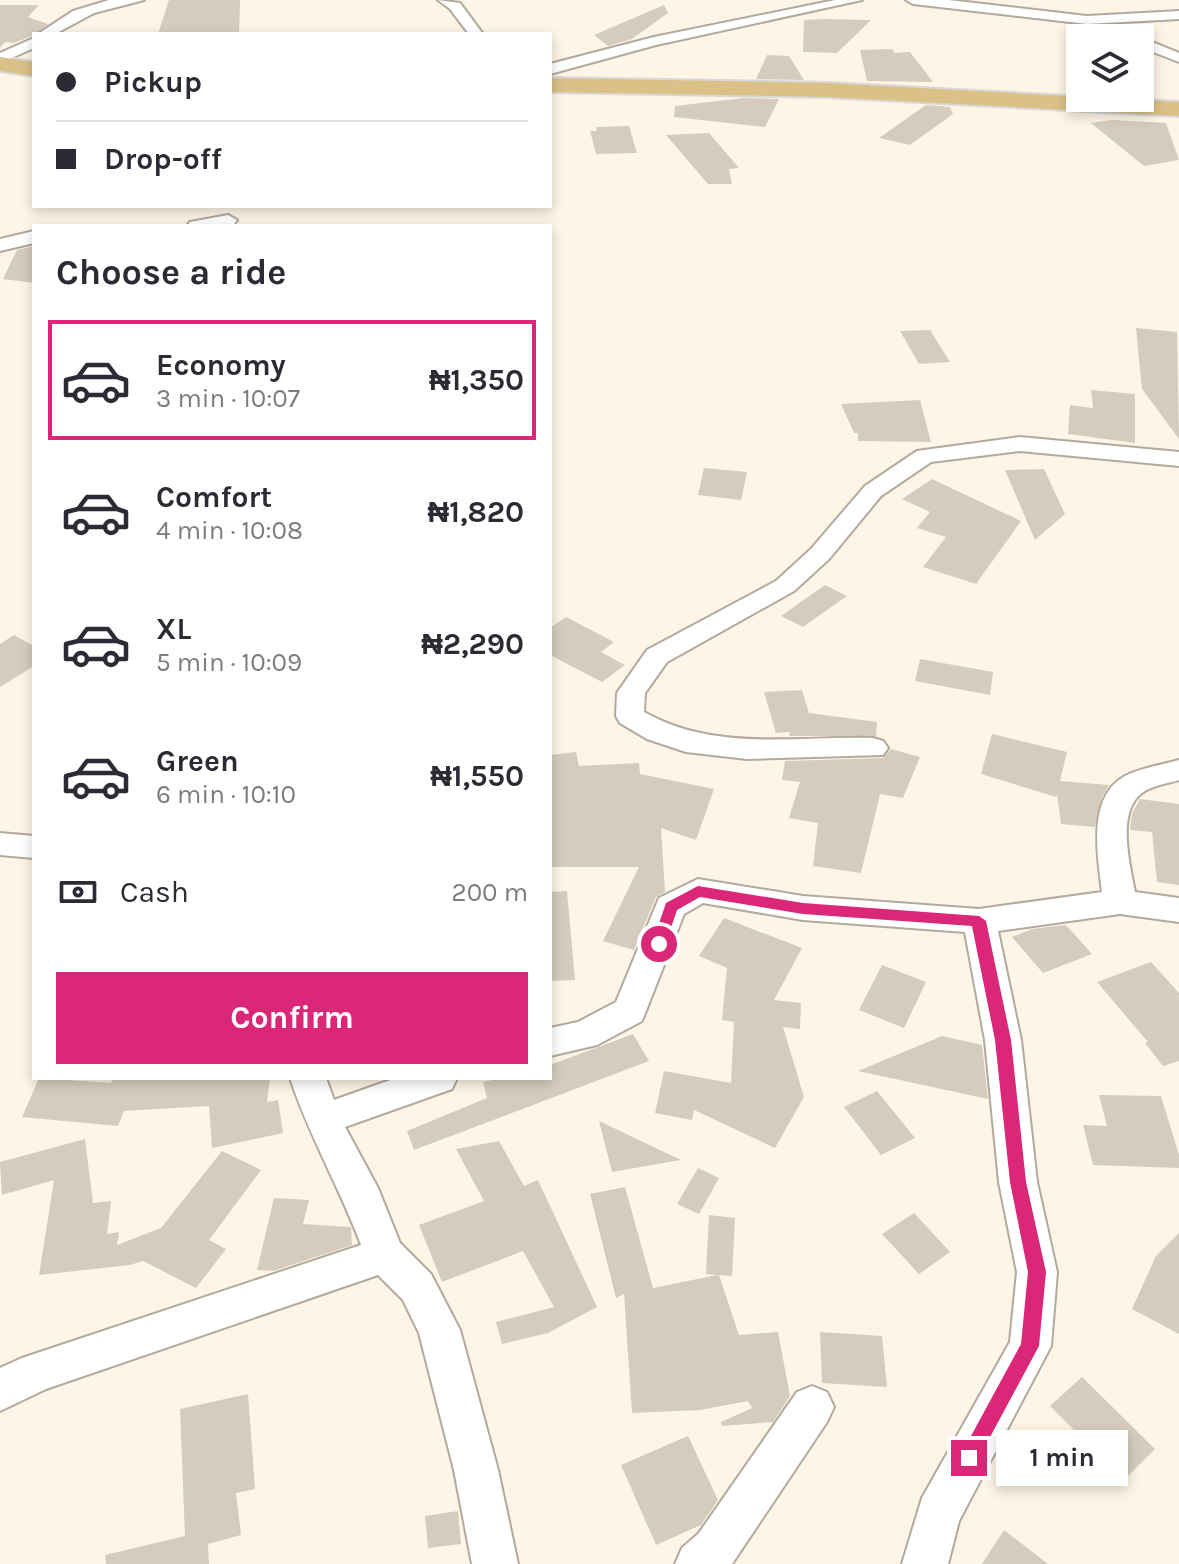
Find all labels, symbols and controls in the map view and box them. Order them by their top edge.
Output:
map controls [1066,24,1154,112]
button: layers [1066,24,1154,112]
text: Pickup [104,64,202,100]
text: Drop-off [104,141,222,177]
text: Choose a ride [56,251,286,293]
icon: car [60,344,132,416]
text: Economy [156,347,286,383]
text: ₦1,350 [429,362,524,398]
text: 3 min · 10:07 [156,383,300,414]
icon: car [60,476,132,548]
text: Comfort [156,479,272,515]
text: ₦1,820 [428,494,524,530]
text: 4 min · 10:08 [156,515,303,546]
icon: car [60,608,132,680]
text: XL [156,611,191,647]
text: ₦2,290 [421,626,524,662]
text: 5 min · 10:09 [156,647,302,678]
icon: car [60,740,132,812]
text: Green [156,743,239,779]
text: ₦1,550 [430,758,524,794]
text: 6 min · 10:10 [156,779,296,810]
icon: cash [56,870,100,914]
text: Cash [120,874,189,910]
text: 200 m [452,877,528,908]
route start [641,926,677,962]
button: Confirm [56,972,528,1064]
callout: 1 min [997,1430,1129,1486]
route end [951,1440,987,1476]
text: 1 min [1029,1442,1095,1473]

